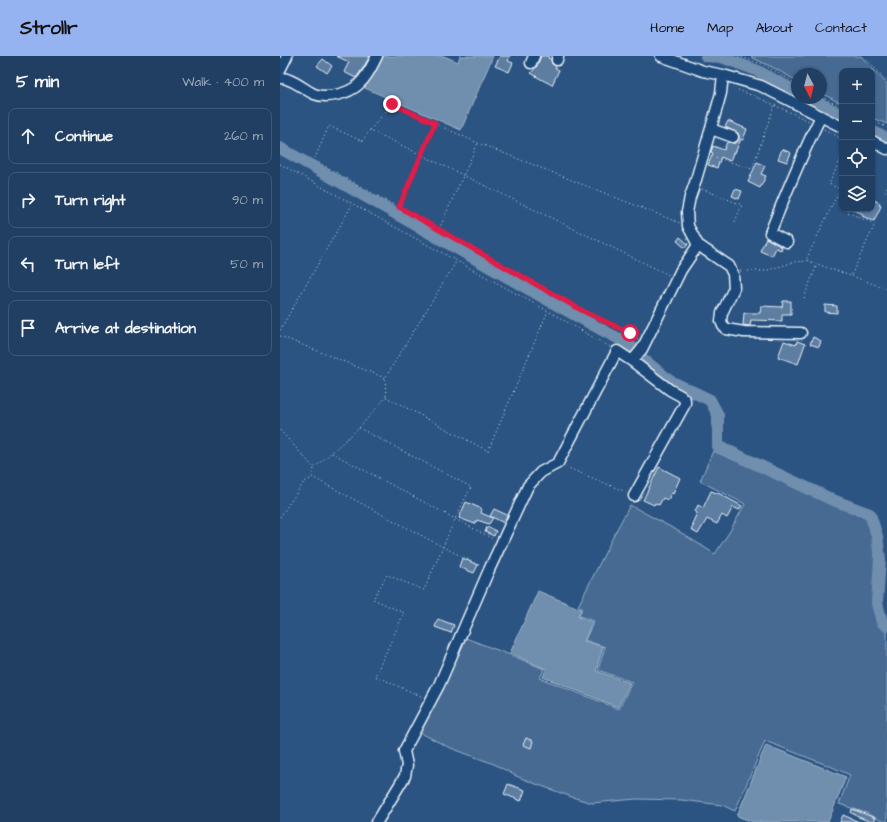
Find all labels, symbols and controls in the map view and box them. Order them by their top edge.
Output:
text: Strollr [20,15,78,42]
text: Home [650,18,685,38]
text: Map [707,18,733,38]
text: About [755,18,793,38]
text: Contact [815,18,867,38]
north arrow [791,68,827,104]
map controls [839,68,875,212]
button: + [839,68,875,104]
text: 5 min [16,70,59,94]
text: Walk · 400 m [182,73,264,91]
route end [383,95,401,113]
button: − [839,104,875,140]
icon: ahead [17,125,39,147]
text: Continue [55,126,113,147]
text: 260 m [224,127,263,145]
button: locate [839,140,875,176]
button: layers [839,176,875,212]
icon: right [17,189,39,211]
text: Turn right [55,190,126,211]
text: 90 m [232,191,263,209]
icon: left [17,253,39,275]
text: Turn left [55,254,119,275]
text: 50 m [230,255,263,273]
icon: arrive [17,317,39,339]
text: Arrive at destination [55,318,196,339]
route start [621,324,639,342]

